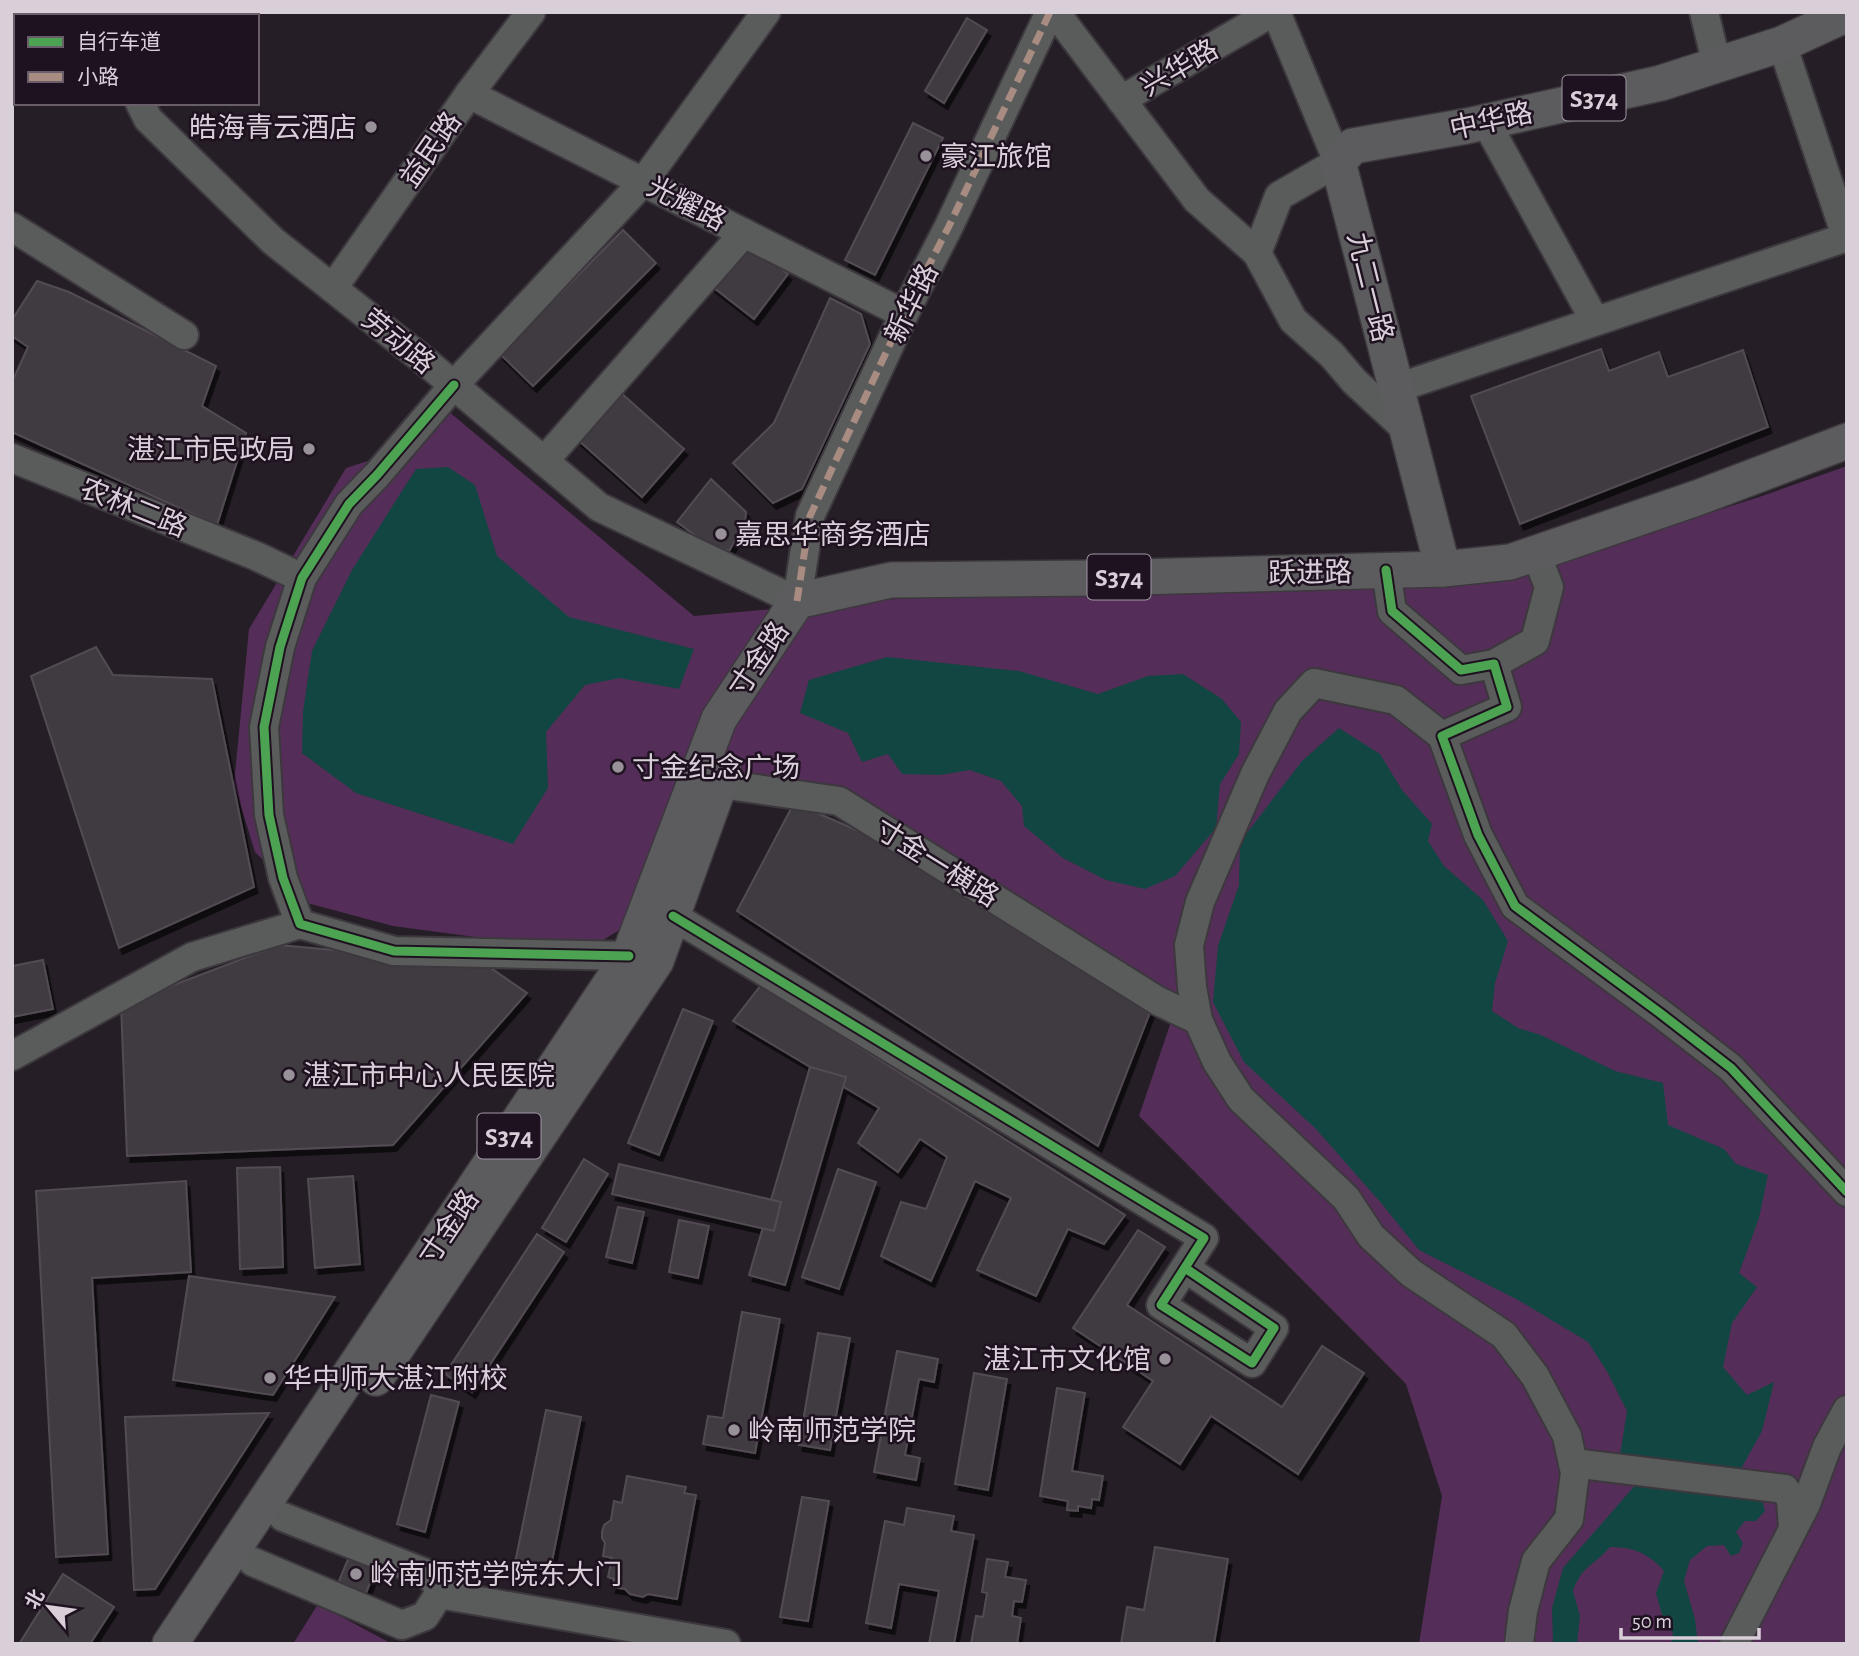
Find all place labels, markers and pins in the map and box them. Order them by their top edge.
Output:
place label: 皓海青云酒店 [189,113,357,143]
marker: 皓海青云酒店 [363,119,379,135]
place label: 豪江旅馆 [940,142,1052,172]
marker: 豪江旅馆 [918,148,934,164]
place label: 湛江市民政局 [127,435,295,465]
marker: 湛江市民政局 [301,441,317,457]
place label: 嘉思华商务酒店 [735,520,931,550]
marker: 嘉思华商务酒店 [713,526,729,542]
place label: 寸金纪念广场 [632,752,800,783]
marker: 寸金纪念广场 [610,759,626,775]
place label: 湛江市中心人民医院 [303,1061,555,1091]
marker: 湛江市中心人民医院 [281,1067,297,1083]
place label: 湛江市文化馆 [983,1345,1151,1375]
marker: 湛江市文化馆 [1157,1351,1173,1367]
place label: 华中师大湛江附校 [284,1364,508,1394]
marker: 华中师大湛江附校 [262,1370,278,1386]
place label: 岭南师范学院 [748,1416,916,1446]
marker: 岭南师范学院 [726,1422,742,1438]
place label: 岭南师范学院东大门 [370,1560,622,1590]
marker: 岭南师范学院东大门 [348,1566,364,1582]

